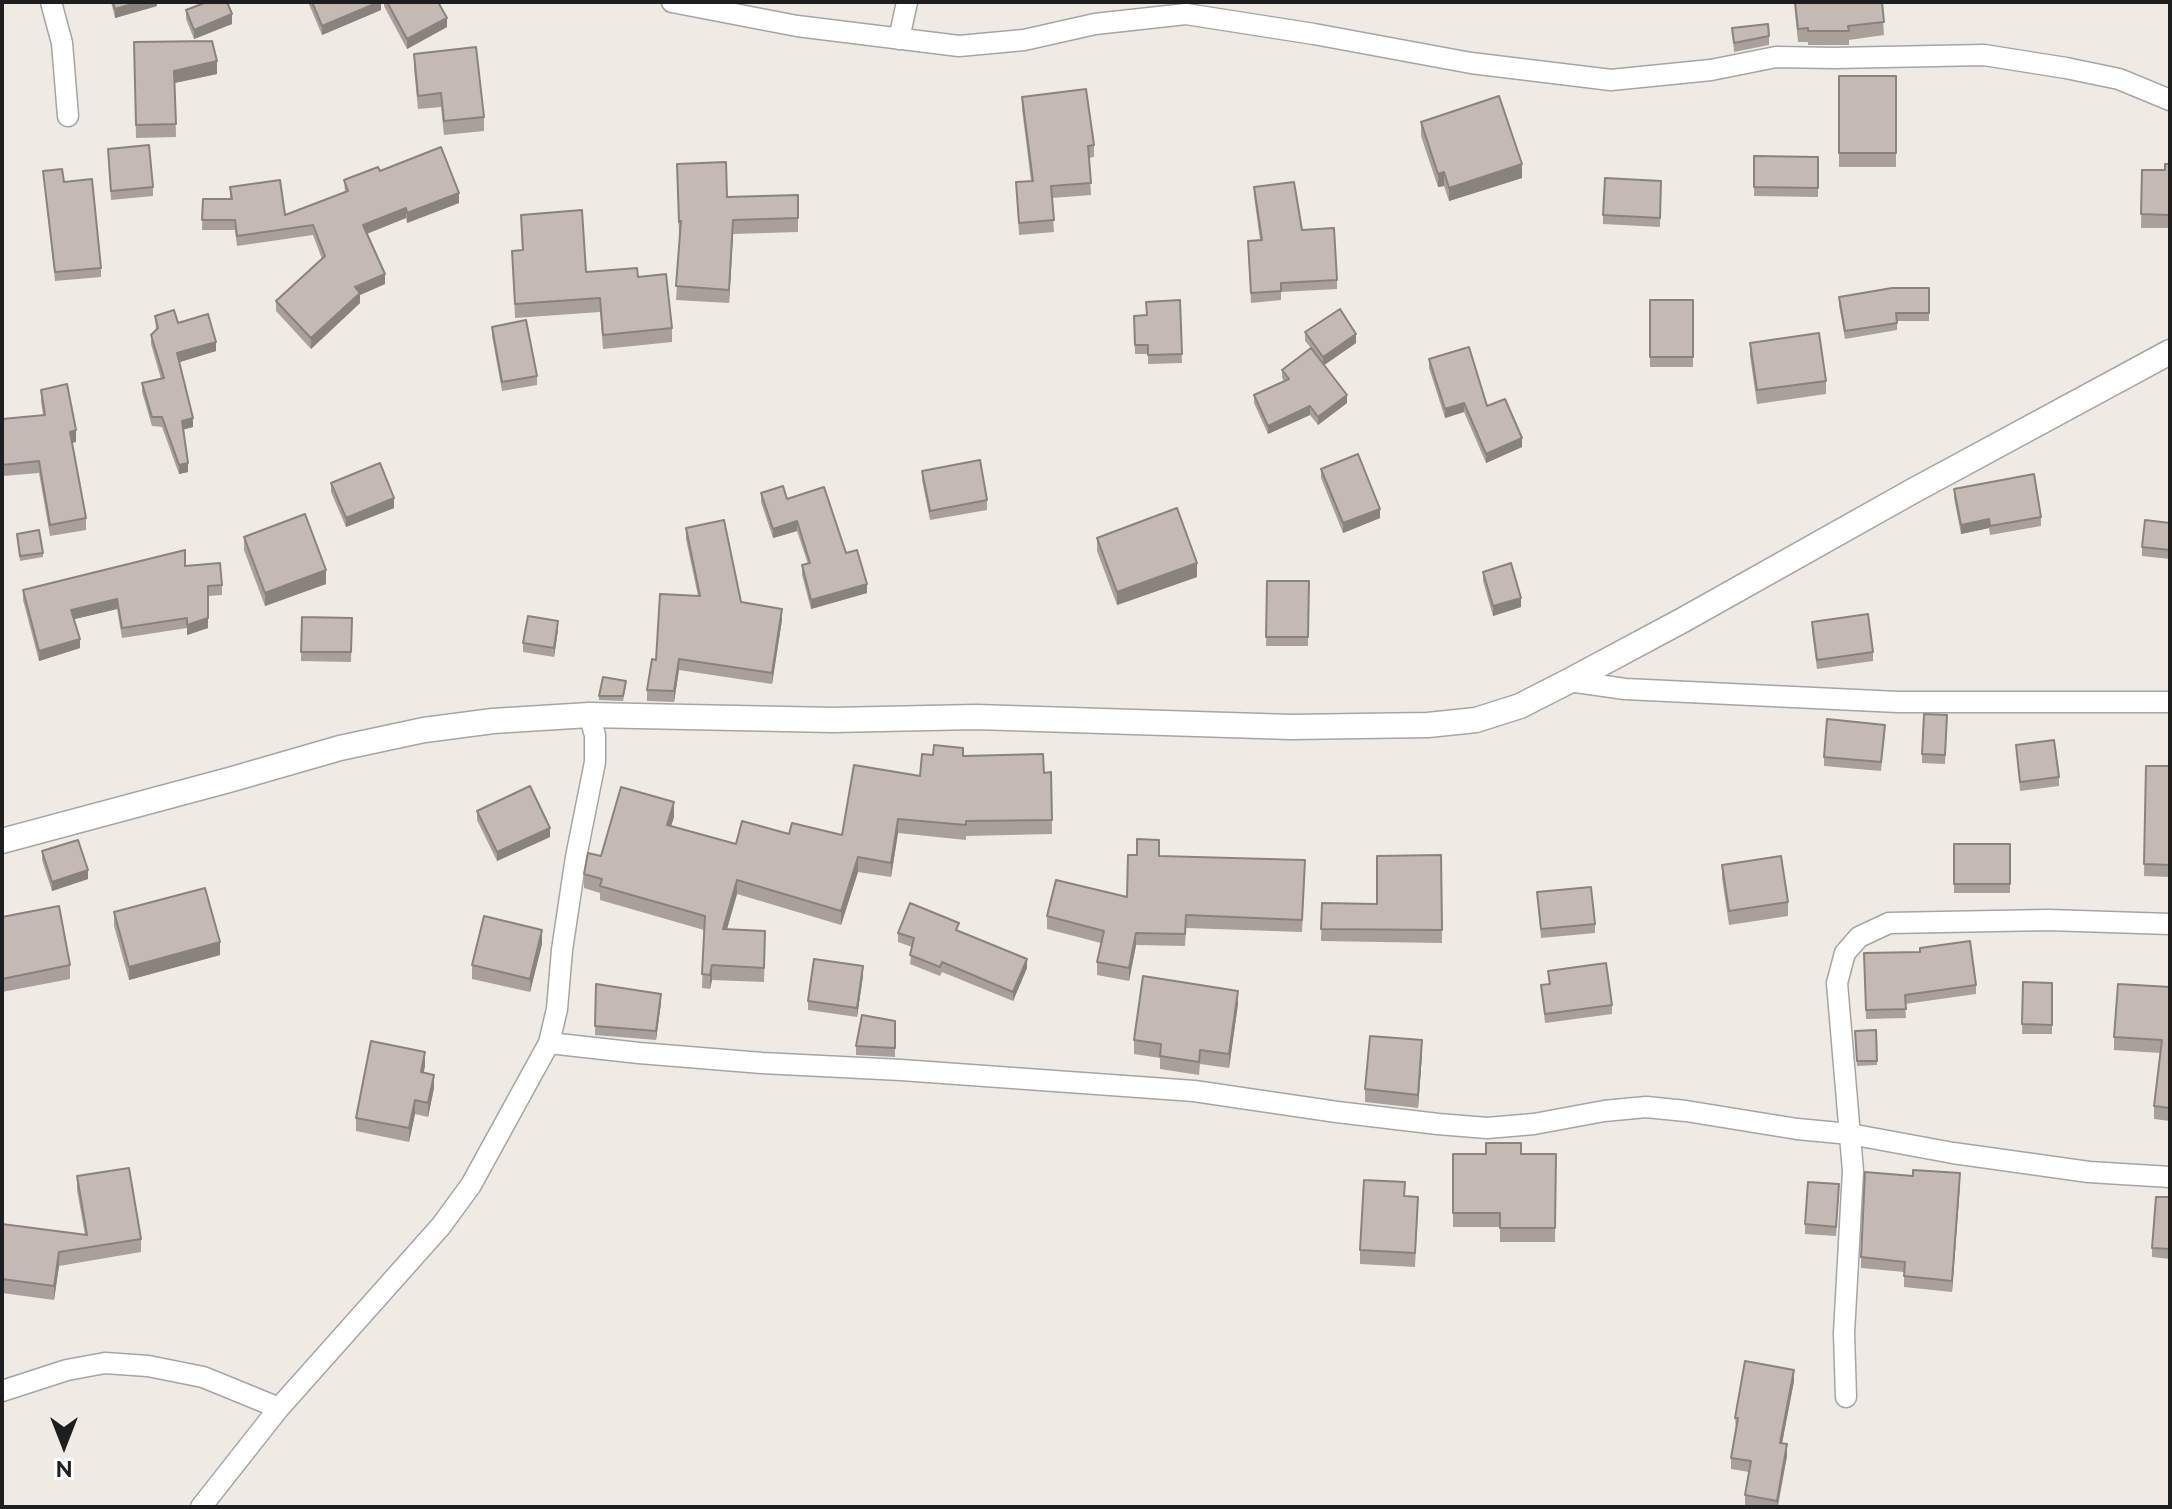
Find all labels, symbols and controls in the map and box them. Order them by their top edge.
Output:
north arrow [24,1405,104,1485]
text: N [56,1456,72,1482]

